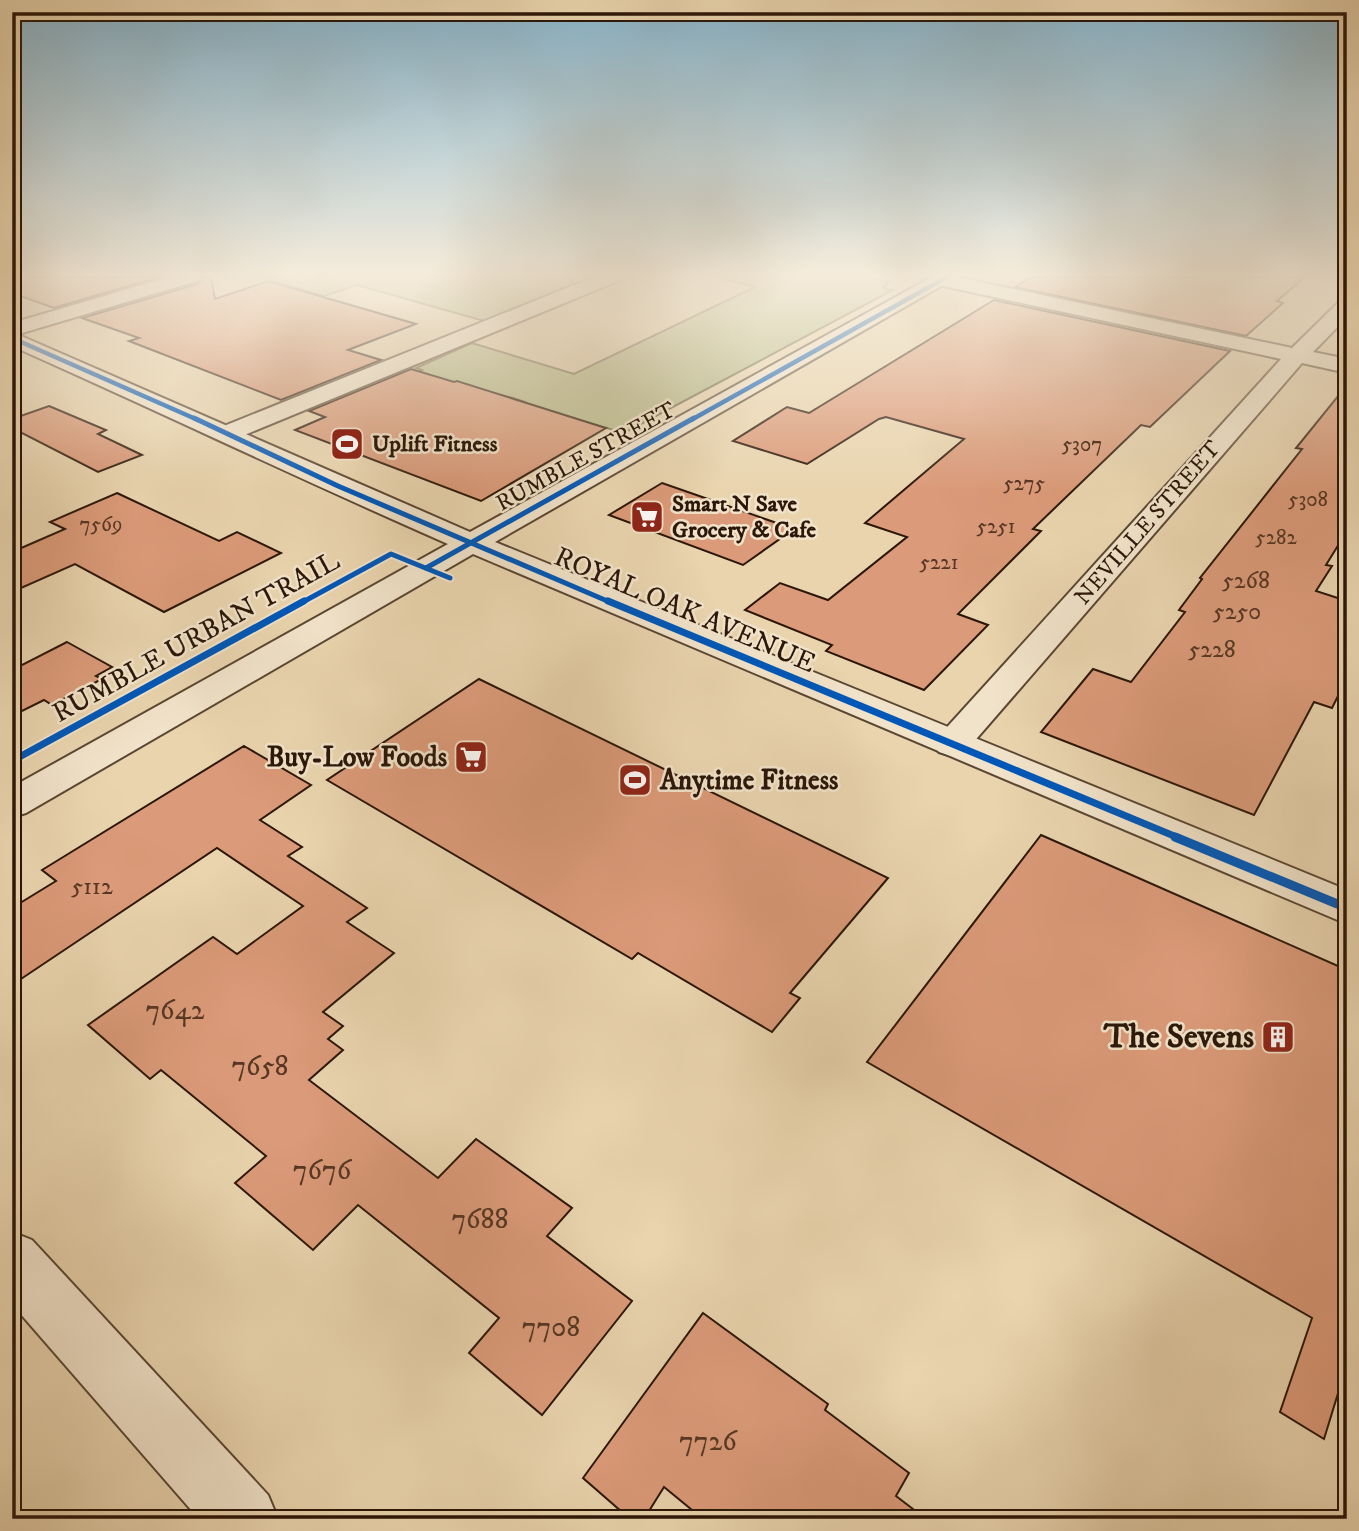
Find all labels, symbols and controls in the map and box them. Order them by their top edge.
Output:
street label: RUMBLE STREET [491,395,681,518]
sports icon: Uplift Fitness [328,425,366,463]
place label: Uplift Fitness [372,430,498,459]
house number: 5307 [1062,432,1102,458]
street label: NEVILLE STREET [1069,434,1228,611]
house number: 5275 [1003,471,1045,497]
house number: 5308 [1288,487,1328,513]
place label: Smart N Save Grocery & Cafe [672,490,817,545]
supermarket icon: Smart N Save Grocery & Cafe [628,498,666,536]
house number: 7569 [80,512,122,538]
house number: 5251 [977,514,1015,540]
house number: 5282 [1255,525,1297,551]
street label: ROYAL OAK AVENUE [549,539,821,681]
street label: RUMBLE URBAN TRAIL [46,543,346,731]
house number: 5221 [920,550,958,576]
house number: 5268 [1222,566,1270,596]
house number: 5250 [1213,597,1261,627]
house number: 5228 [1188,635,1236,665]
supermarket icon: Buy-Low Foods [452,738,490,776]
place label: Buy-Low Foods [267,740,448,775]
sports icon: Anytime Fitness [616,761,654,799]
place label: Anytime Fitness [659,763,839,798]
house number: 5112 [71,872,113,902]
house number: 7642 [145,993,205,1028]
place label: The Sevens [1103,1017,1254,1058]
building icon: The Sevens [1259,1018,1297,1056]
house number: 7658 [231,1049,289,1084]
house number: 7676 [293,1153,353,1188]
house number: 7688 [451,1202,509,1237]
house number: 7708 [522,1310,580,1345]
house number: 7726 [679,1424,738,1459]

